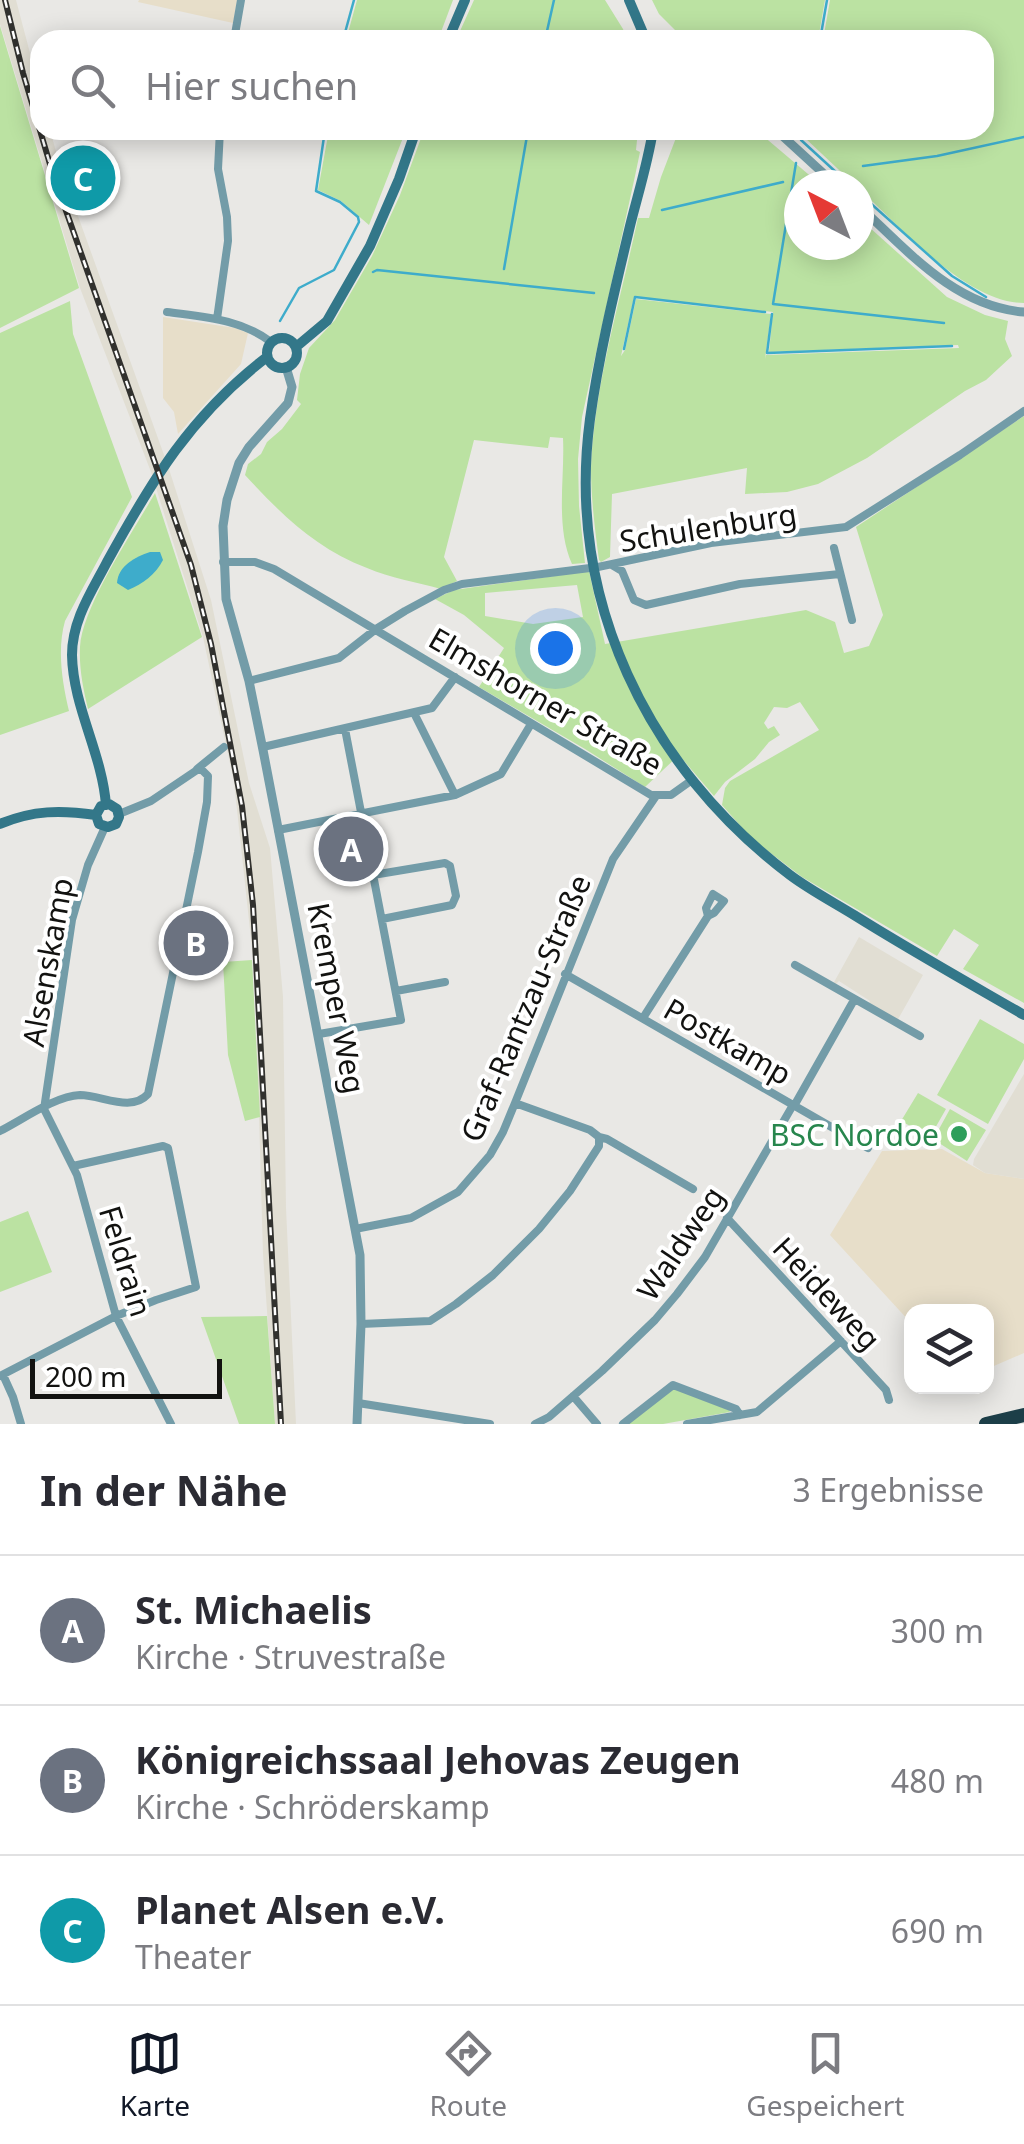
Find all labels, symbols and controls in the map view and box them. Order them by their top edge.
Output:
search box [30,30,994,140]
icon: search [65,58,120,113]
text: Hier suchen [145,59,358,111]
pin: C [51,140,116,216]
north arrow [784,170,874,260]
street label: Schulenburg [617,493,799,561]
street label: Elmshorner Straße [422,617,670,785]
your location [530,623,581,674]
pin: A [318,812,384,886]
street label: Graf-Rantzau-Straße [450,868,600,1148]
street label: Alsenskamp [12,875,82,1049]
street label: Kremper Weg [298,899,376,1097]
pin: B [164,906,228,980]
street label: Postkamp [657,988,799,1094]
place label: BSC Nordoe [770,1114,939,1155]
marker: BSC Nordoe [948,1123,970,1145]
street label: Waldweg [627,1178,733,1308]
street label: Feldrain [90,1201,162,1321]
street label: Heideweg [764,1228,890,1358]
map controls [904,1304,994,1394]
button: layers [904,1304,994,1394]
scale bar [30,1354,222,1398]
text: 200 m [45,1357,127,1395]
text: In der Nähe [40,1461,288,1518]
text: 3 Ergebnisse [793,1468,984,1511]
text: St. Michaelis [135,1583,372,1635]
text: A [61,1609,84,1652]
text: 300 m [891,1609,984,1652]
text: Kirche · Struvestraße [135,1635,446,1678]
text: Königreichssaal Jehovas Zeugen [135,1733,741,1785]
text: B [62,1759,83,1802]
text: 480 m [891,1759,984,1802]
text: Kirche · Schröderskamp [135,1785,490,1828]
text: Planet Alsen e.V. [135,1883,445,1935]
text: C [62,1909,83,1952]
text: 690 m [891,1909,984,1952]
text: Theater [135,1935,251,1978]
tab: Karte [120,2026,190,2124]
tab: Route [429,2026,507,2124]
tab: Gespeichert [746,2026,904,2124]

